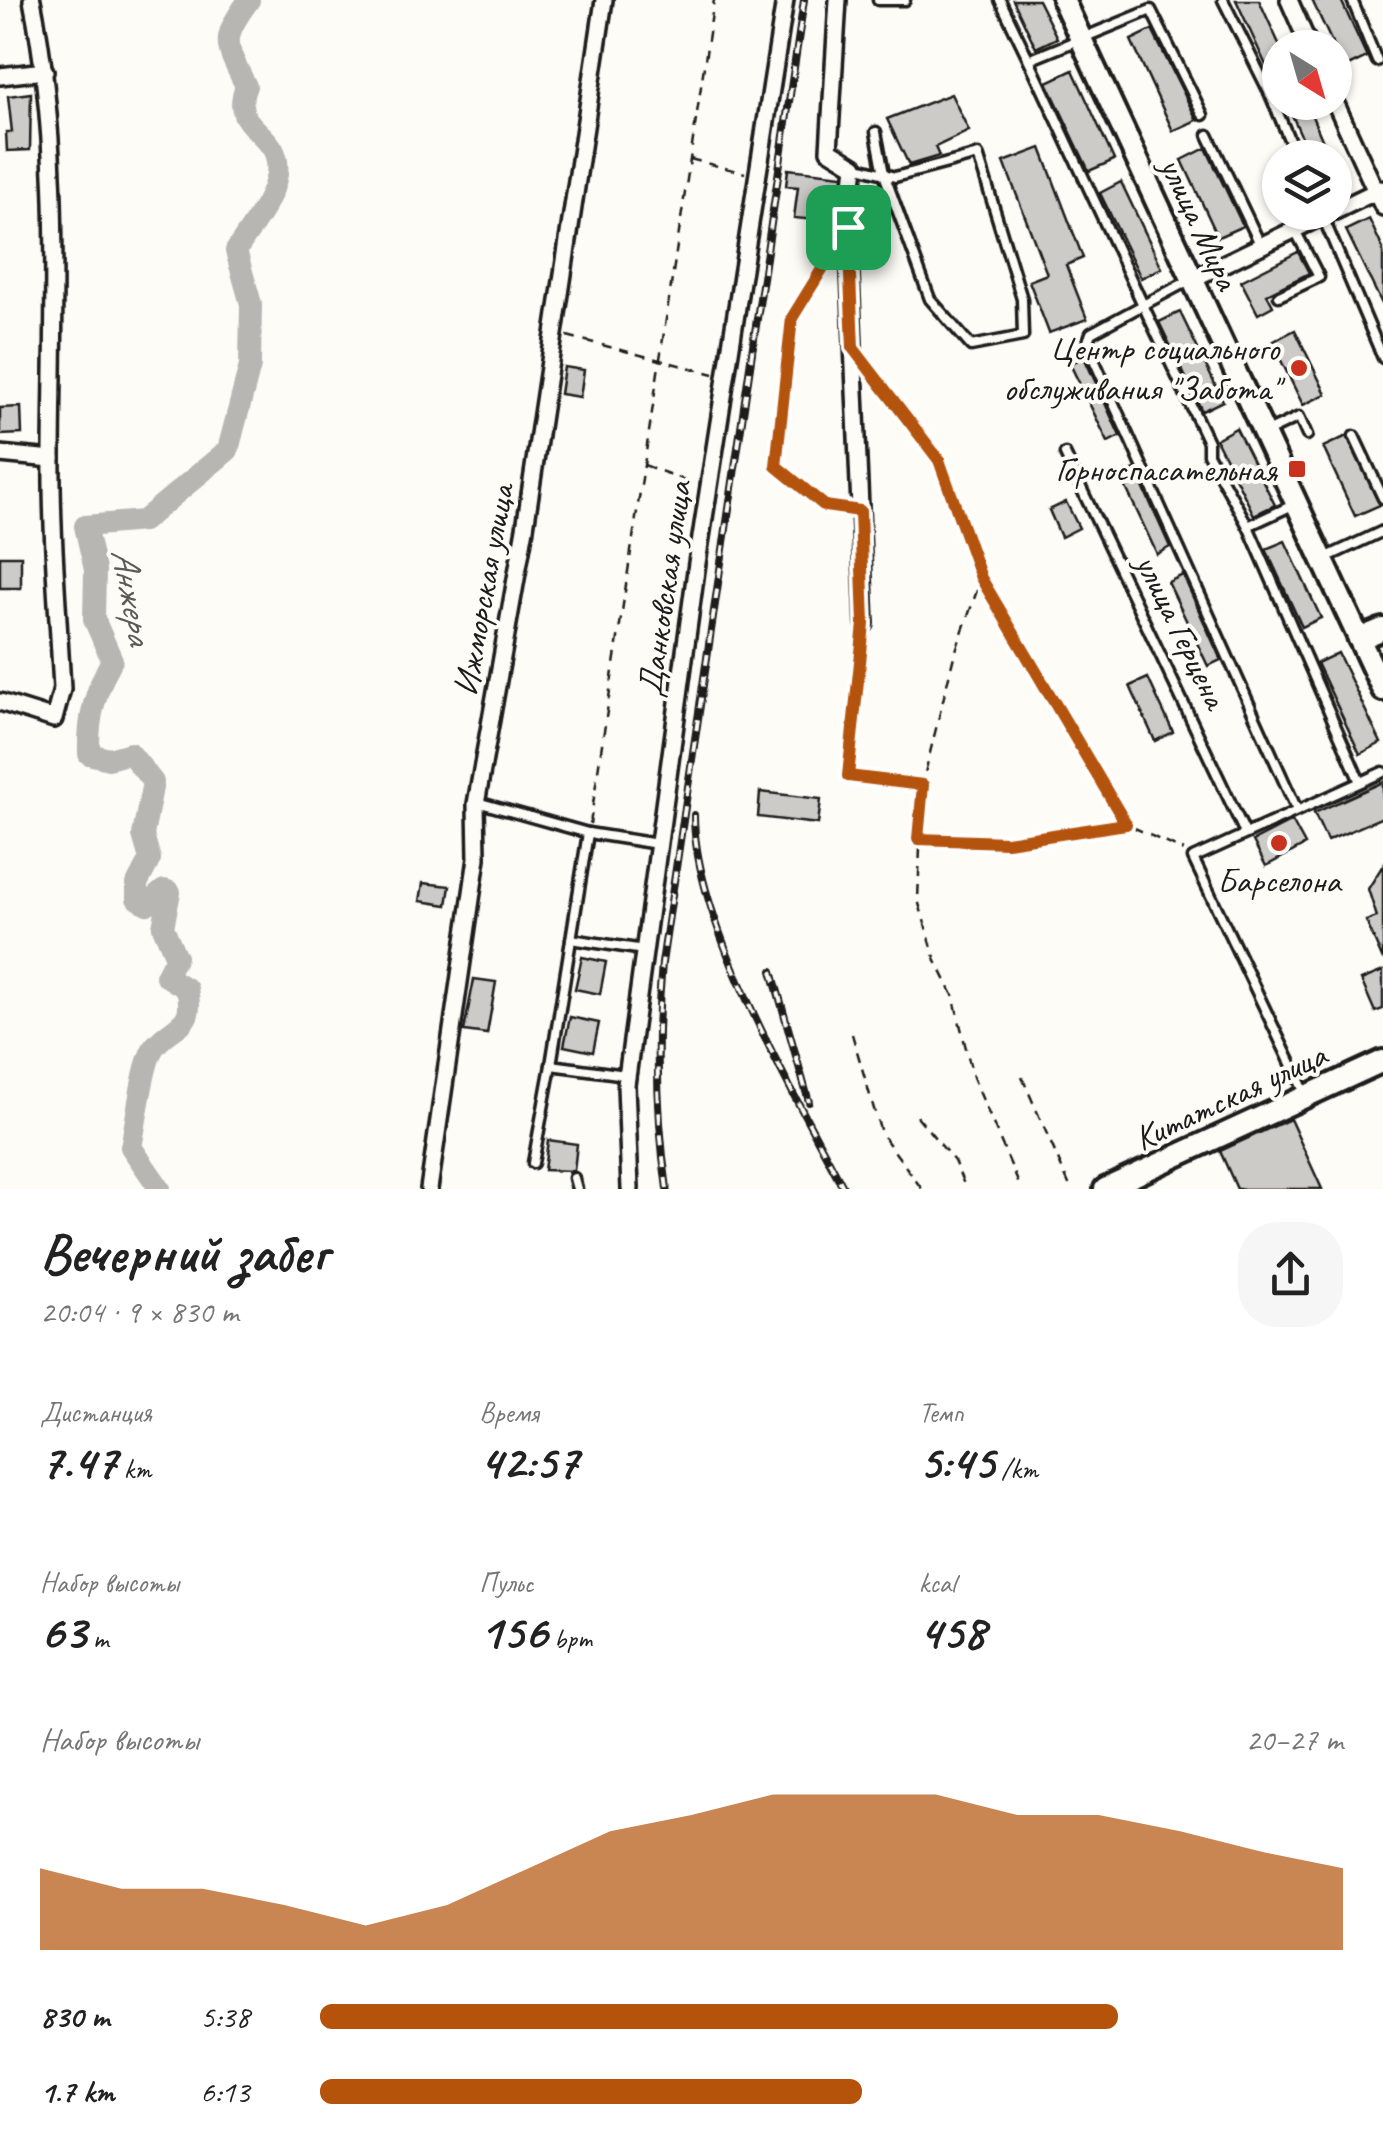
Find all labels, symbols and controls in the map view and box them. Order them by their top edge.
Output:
north arrow [1262,30,1352,120]
map controls [1262,30,1352,230]
button: layers [1262,140,1352,230]
street label: улица Мира [1149,148,1251,298]
pin [806,185,891,270]
icon: arrive [821,200,876,255]
place label: Центр социального обслуживания "Забота" [1003,326,1286,411]
marker: Центр социального обслуживания "Забота" [1288,357,1310,379]
place label: Горноспасательная [1055,447,1278,492]
marker: Горноспасательная [1286,458,1308,480]
street label: Данковская улица [627,476,702,700]
street label: Ижморская улица [443,478,525,699]
water label: Анжера [101,545,165,651]
street label: улица Герцена [1124,545,1239,718]
marker: Барселона [1268,832,1290,854]
place label: Барселона [1217,858,1343,903]
street label: Китатская улица [1127,1031,1336,1161]
text: Вечерний забег [40,1218,328,1288]
button: share [1238,1222,1343,1327]
text: 20:04 · 9 × 830 m [40,1291,238,1332]
text: Дистанция [40,1395,152,1430]
text: Время [479,1395,538,1430]
text: Темп [919,1395,964,1430]
text: 7.47 [40,1430,117,1493]
text: 42:57 [479,1430,578,1493]
text: 5:45 [919,1430,994,1493]
text: km [117,1451,151,1486]
text: /km [994,1451,1038,1486]
text: Набор высоты [40,1565,179,1600]
text: Пульс [479,1565,533,1600]
text: kcal [919,1565,956,1600]
text: 63 [40,1600,86,1663]
text: 156 [479,1600,547,1663]
text: 458 [919,1600,985,1663]
text: m [86,1621,109,1656]
text: bpm [547,1621,592,1656]
text: Набор высоты [40,1719,199,1760]
text: 20–27 m [1245,1719,1343,1760]
text: 830 m [40,1996,109,2037]
text: 5:38 [200,1996,250,2037]
text: 1.7 km [40,2071,114,2112]
text: 6:13 [200,2071,250,2112]

